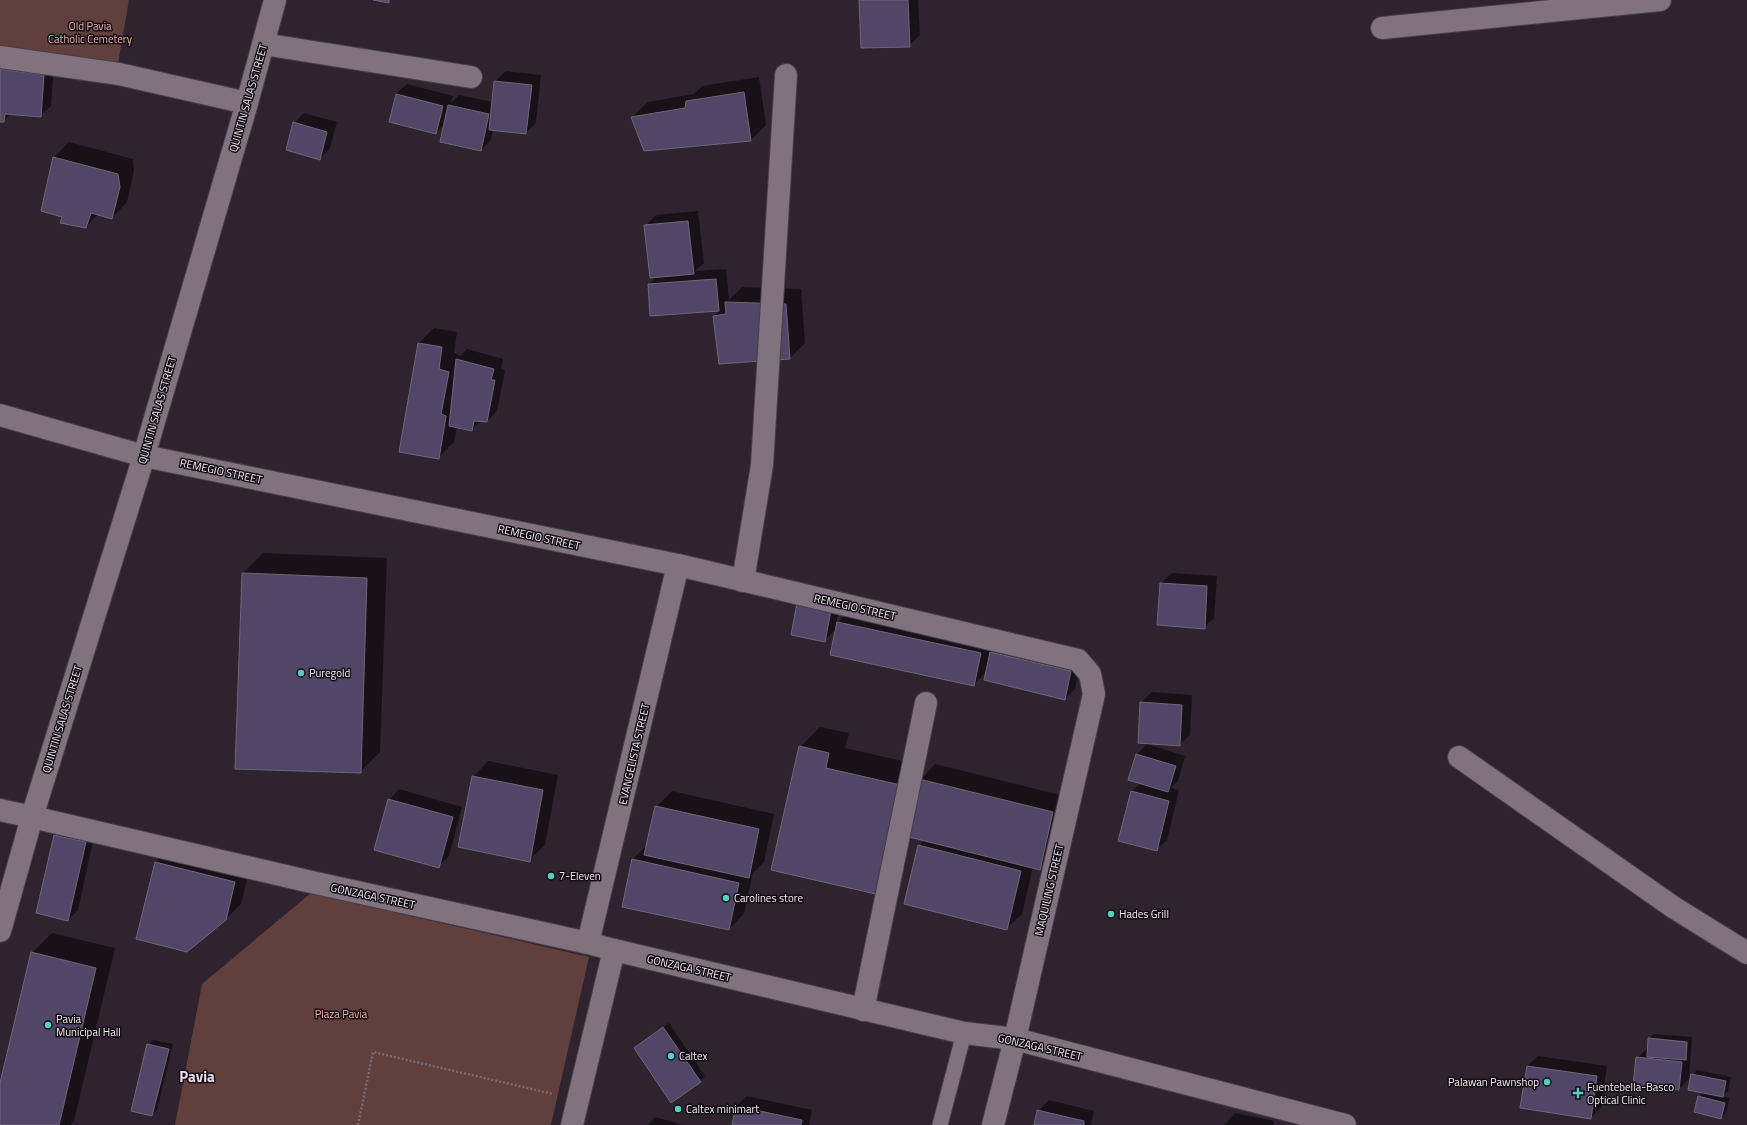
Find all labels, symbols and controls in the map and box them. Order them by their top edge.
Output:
park label: Old Pavia Catholic Cemetery [48,18,133,47]
street label: QUINTIN SALAS STREET [225,42,271,154]
street label: QUINTIN SALAS STREET [134,354,180,466]
street label: REMEGIO STREET [178,454,264,488]
street label: REMEGIO STREET [496,520,582,554]
street label: REMEGIO STREET [812,590,898,624]
street label: QUINTIN SALAS STREET [38,663,86,775]
place label: Puregold [309,665,351,681]
marker: Puregold [296,668,306,678]
street label: EVANGELISTA STREET [615,701,654,806]
street label: MAQUILING STREET [1031,842,1067,937]
place label: 7-Eleven [559,868,601,884]
marker: 7-Eleven [546,871,556,881]
street label: GONZAGA STREET [329,879,417,913]
place label: Carolines store [734,890,803,906]
marker: Carolines store [721,893,731,903]
place label: Hades Grill [1119,906,1169,922]
marker: Hades Grill [1106,909,1116,919]
street label: GONZAGA STREET [645,951,733,986]
park label: Plaza Pavia [315,1006,368,1022]
place label: Pavia Municipal Hall [56,1011,121,1040]
marker: Pavia Municipal Hall [43,1020,53,1030]
street label: GONZAGA STREET [996,1030,1084,1065]
place label: Caltex [679,1048,707,1064]
marker: Caltex [666,1051,676,1061]
district label: Pavia [179,1065,215,1088]
place label: Palawan Pawnshop [1448,1074,1539,1090]
marker: Palawan Pawnshop [1542,1077,1552,1087]
place label: Fuentebella-Basco Optical Clinic [1587,1079,1674,1108]
marker: Fuentebella-Basco Optical Clinic [1572,1087,1584,1099]
place label: Caltex minimart [686,1101,759,1117]
marker: Caltex minimart [673,1104,683,1114]

